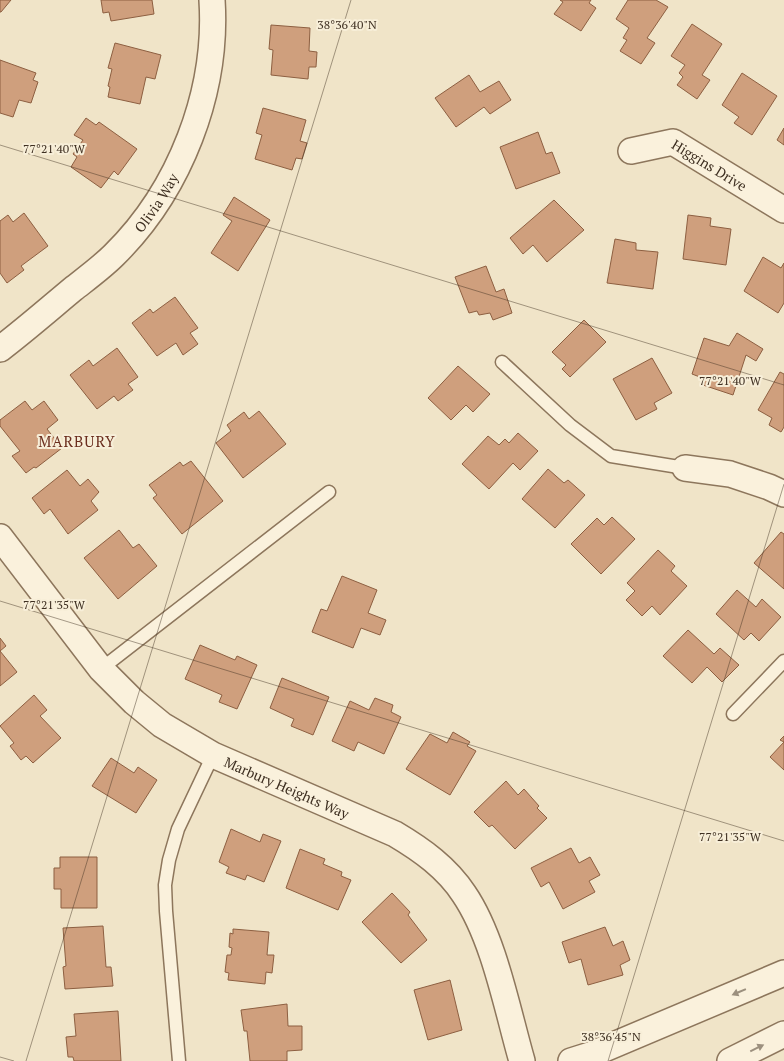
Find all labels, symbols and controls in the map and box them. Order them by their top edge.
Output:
text: 38°36'40"N [317,17,377,32]
street label: Higgins Drive [669,134,751,195]
text: 77°21'40"W [23,141,86,156]
street label: Olivia Way [129,169,182,236]
text: 77°21'40"W [699,373,762,388]
district label: MARBURY [38,431,116,451]
text: 77°21'35"W [23,597,86,612]
street label: Marbury Heights Way [222,752,353,823]
text: 77°21'35"W [699,829,762,844]
one-way arrow [732,989,746,997]
text: 38°36'45"N [581,1029,641,1044]
one-way arrow [750,1044,764,1052]

